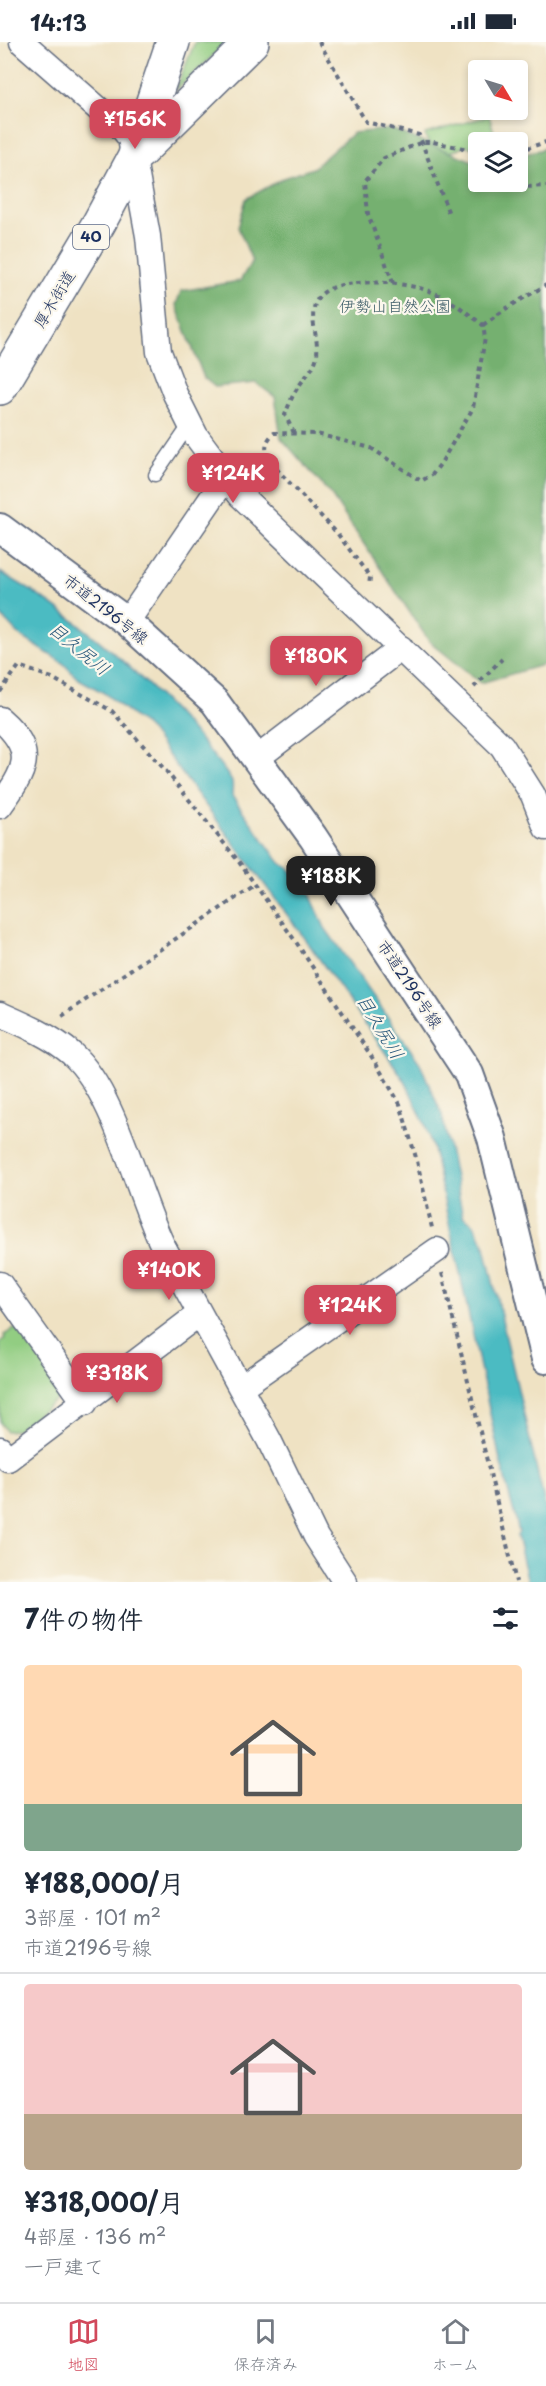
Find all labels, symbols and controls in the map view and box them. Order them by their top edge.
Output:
text: 14:13 [30,5,87,38]
north arrow [468,60,528,120]
map controls [468,60,528,192]
pin: ¥156K [93,99,177,150]
text: ¥156K [104,103,166,133]
button: layers [468,132,528,192]
road number: 40 [73,225,109,249]
street label: 厚木街道 [26,265,80,332]
park label: 伊勢山自然公園 [339,293,451,317]
pin: ¥124K [191,453,275,504]
text: ¥124K [201,457,265,487]
street label: 市道2196号線 [59,567,154,649]
water label: 目久尻川 [43,615,116,681]
pin: ¥180K [274,636,358,687]
text: ¥180K [284,640,348,670]
pin: ¥188K [289,856,373,907]
text: ¥188K [300,860,362,890]
street label: 市道2196号線 [372,934,449,1032]
water label: 目久尻川 [351,988,411,1064]
pin: ¥140K [127,1250,211,1301]
text: ¥140K [137,1254,201,1284]
pin: ¥124K [308,1285,392,1336]
text: ¥124K [318,1289,382,1319]
pin: ¥318K [75,1353,159,1404]
text: ¥318K [85,1357,149,1387]
text: 7件の物件 [24,1599,143,1638]
icon: filters [489,1602,522,1635]
icon: home [219,1704,327,1812]
text: ¥188,000/月 [24,1863,185,1902]
text: 3部屋 · 101 m² [24,1902,161,1932]
text: 市道2196号線 [24,1932,152,1962]
icon: home [219,2023,327,2131]
text: ¥318,000/月 [24,2182,184,2221]
text: 4部屋 · 136 m² [24,2221,166,2251]
text: 一戸建て [24,2251,104,2281]
tab: 地図 [67,2315,100,2375]
tab: 保存済み [234,2315,298,2375]
tab: ホーム [432,2315,479,2375]

